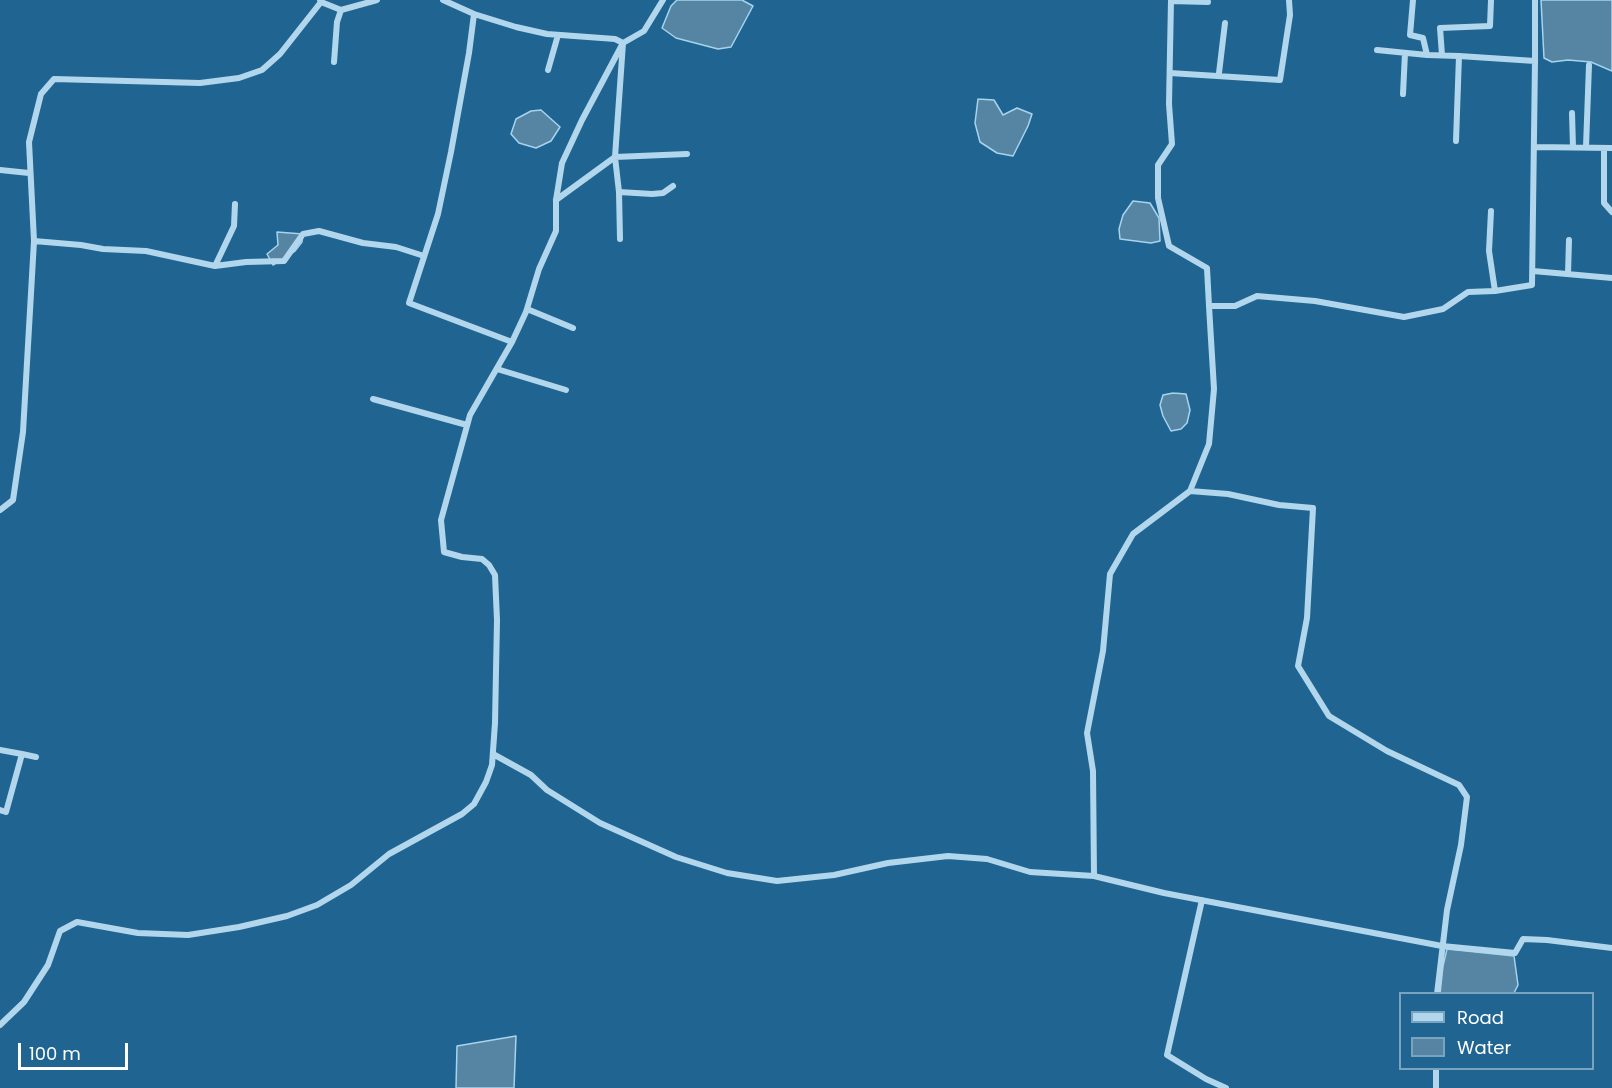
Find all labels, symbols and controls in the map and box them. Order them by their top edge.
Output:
legend [1399,992,1594,1070]
text: Road [1457,1005,1504,1030]
scale bar [21,1031,130,1069]
text: Water [1457,1035,1511,1060]
text: 100 m [29,1041,81,1066]

